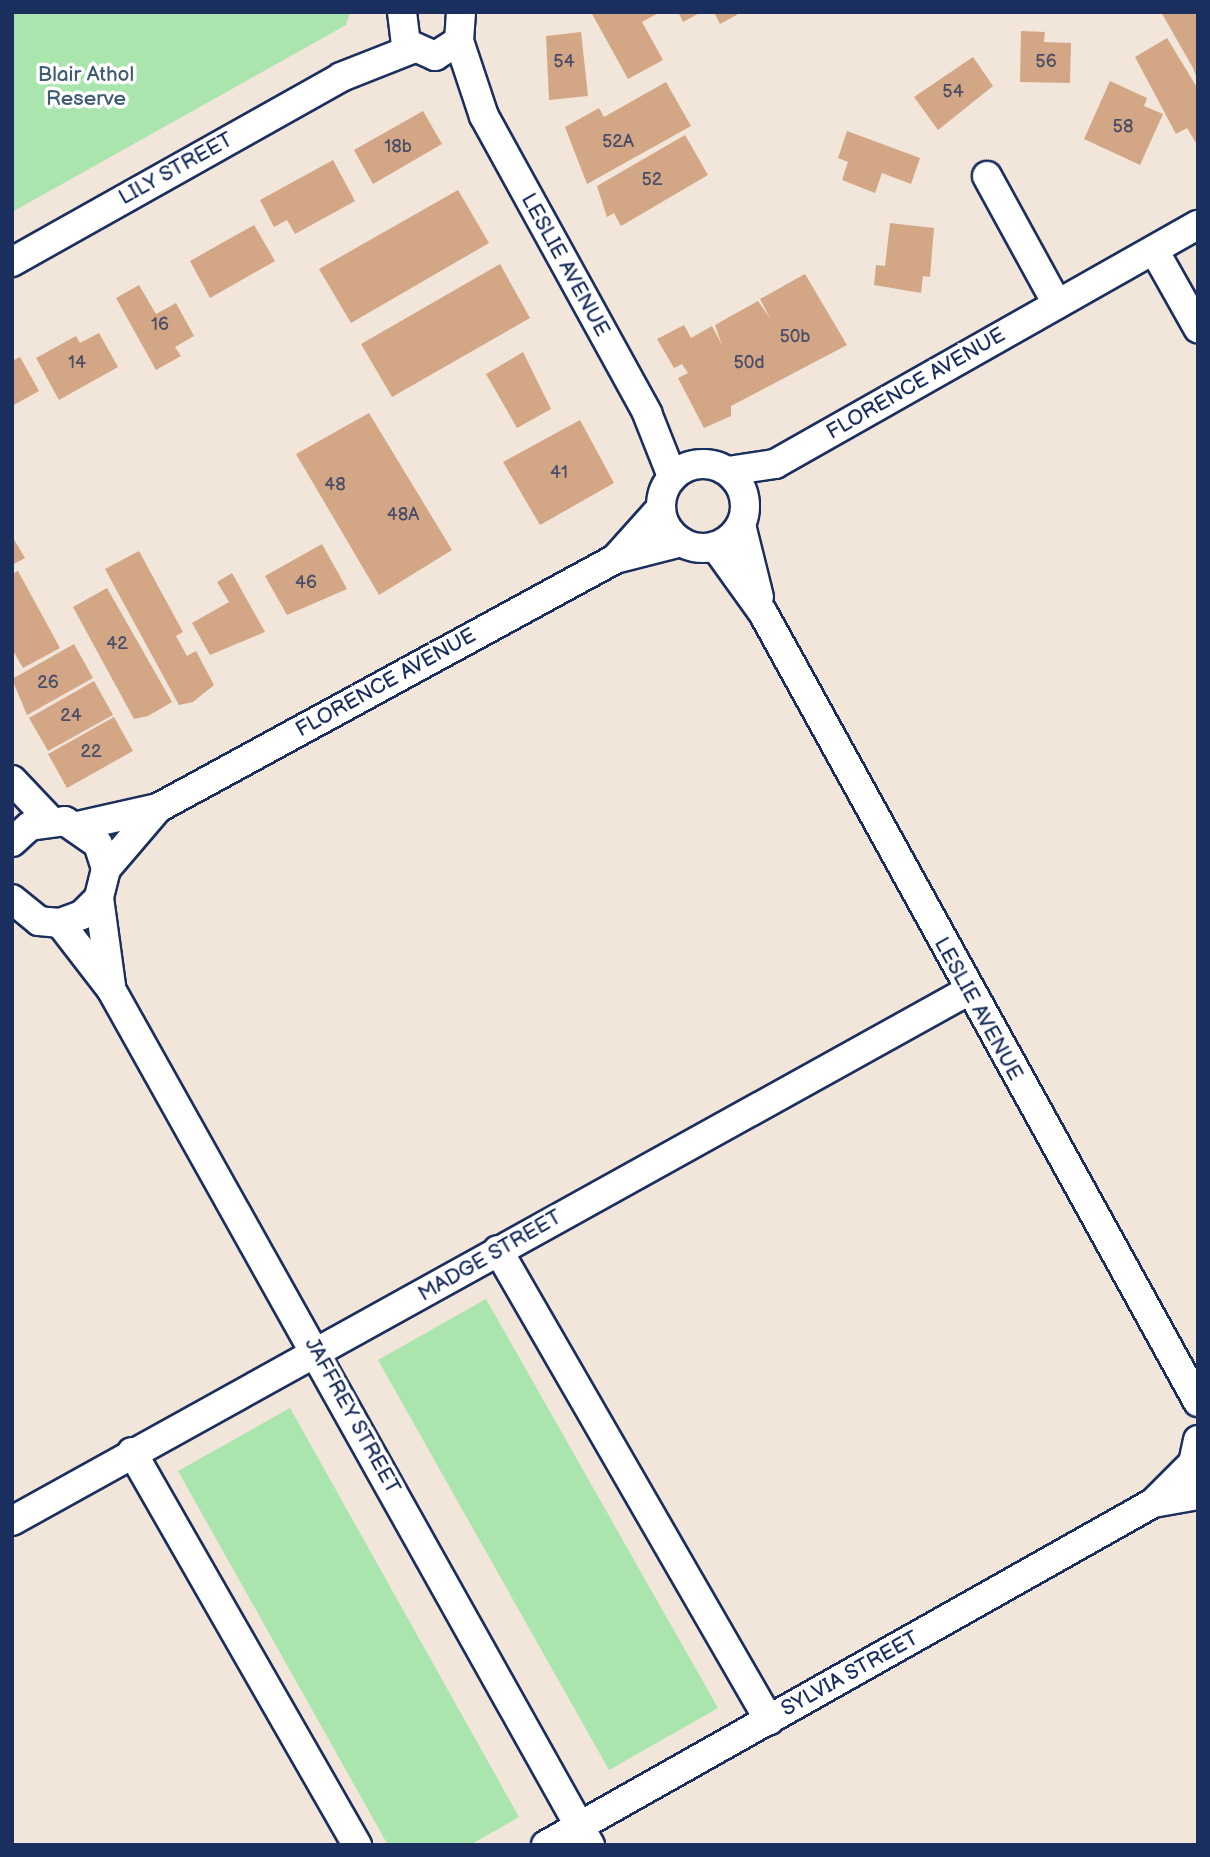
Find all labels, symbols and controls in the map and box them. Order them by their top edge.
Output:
house number: 54 [553,51,575,73]
house number: 56 [1035,51,1057,73]
park label: Blair Athol Reserve [38,62,134,112]
house number: 54 [942,81,964,103]
house number: 58 [1113,116,1133,138]
street label: LILY STREET [114,127,238,211]
house number: 52A [602,131,634,153]
house number: 18b [384,136,412,158]
house number: 52 [642,169,662,191]
street label: LESLIE AVENUE [515,189,615,341]
house number: 16 [151,314,169,336]
street label: FLORENCE AVENUE [822,323,1010,445]
house number: 50b [779,326,811,348]
house number: 14 [68,352,86,374]
house number: 50d [733,352,765,374]
house number: 41 [550,462,568,484]
house number: 48 [324,474,346,496]
house number: 48A [387,504,419,526]
house number: 46 [295,572,317,594]
street label: FLORENCE AVENUE [292,623,480,743]
house number: 42 [106,633,128,655]
house number: 26 [37,672,59,694]
house number: 24 [60,705,82,727]
house number: 22 [80,741,102,763]
street label: LESLIE AVENUE [928,933,1028,1085]
street label: MADGE STREET [414,1205,566,1307]
street label: JAFFREY STREET [299,1333,405,1499]
street label: SYLVIA STREET [777,1626,923,1722]

